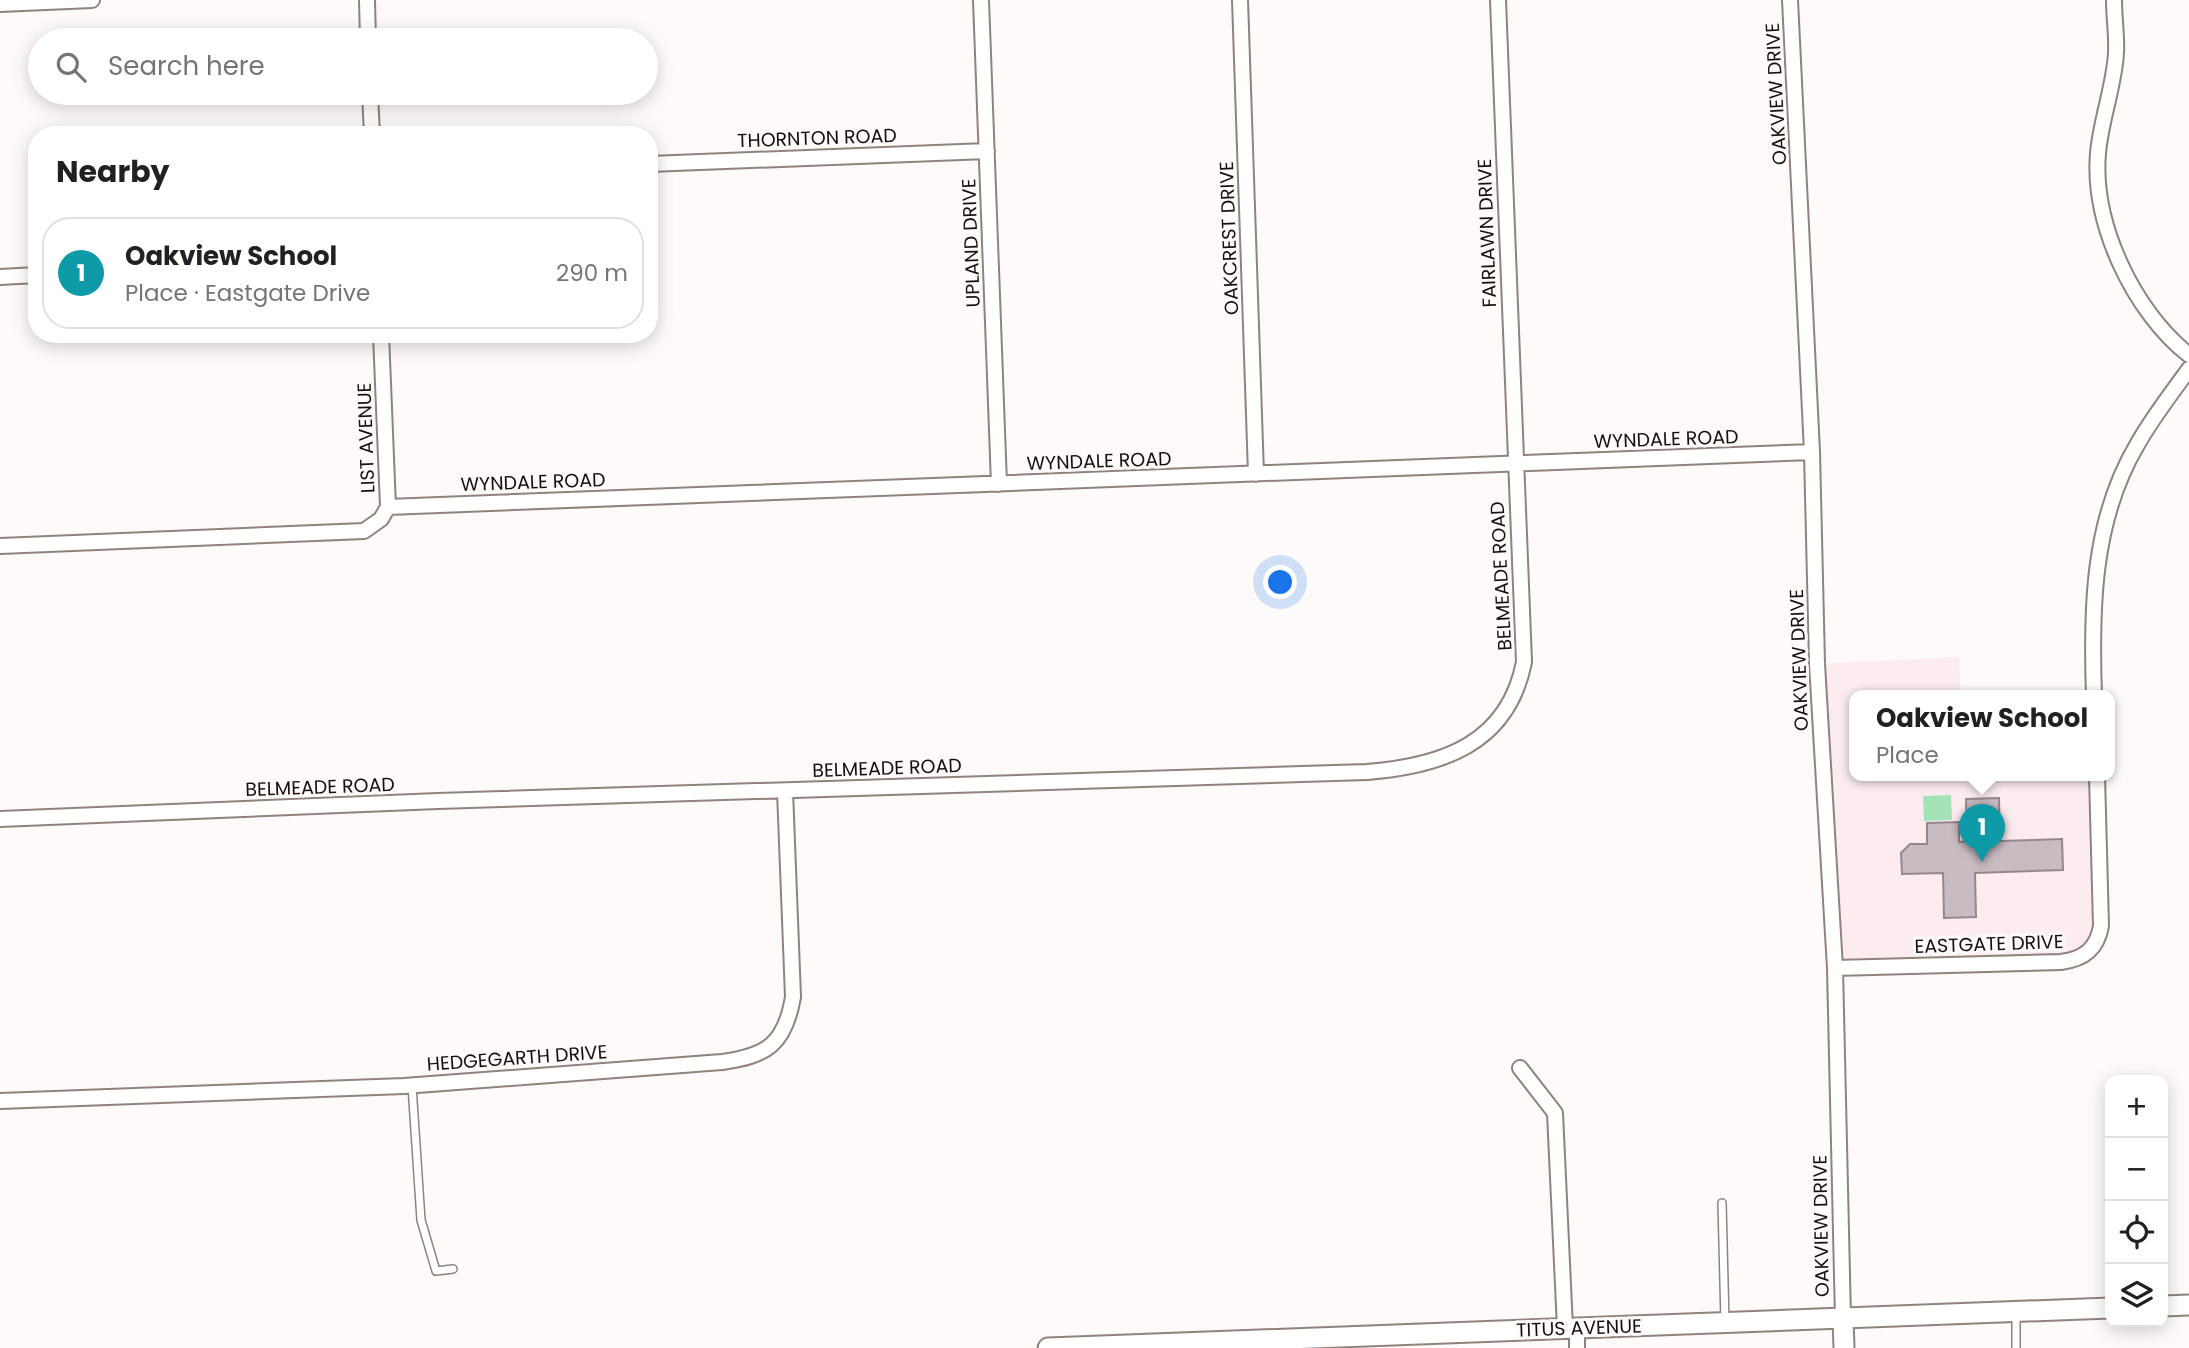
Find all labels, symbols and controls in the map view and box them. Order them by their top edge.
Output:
street label: OAKVIEW DRIVE [1759,22,1793,166]
search box [28,28,658,105]
icon: search [52,48,90,86]
text: Search here [108,48,265,84]
street label: THORNTON ROAD [737,122,897,154]
text: Nearby [56,150,170,193]
street label: FAIRLAWN DRIVE [1471,158,1503,308]
street label: OAKCREST DRIVE [1213,161,1245,315]
street label: UPLAND DRIVE [955,178,987,308]
text: Oakview School [125,238,337,274]
text: 1 [77,257,85,289]
text: 290 m [556,257,628,289]
text: Place · Eastgate Drive [125,277,370,309]
street label: LIST AVENUE [351,382,381,494]
street label: WYNDALE ROAD [1593,423,1739,455]
street label: WYNDALE ROAD [1026,445,1172,477]
street label: WYNDALE ROAD [460,466,606,498]
street label: BELMEADE ROAD [1484,501,1518,651]
your location [1263,565,1297,599]
street label: OAKVIEW DRIVE [1783,588,1815,732]
popup [1849,690,2115,781]
text: Oakview School [1876,700,2088,736]
text: Place [1876,739,1939,771]
street label: BELMEADE ROAD [812,752,962,784]
street label: BELMEADE ROAD [245,771,395,803]
pin: 1 [1959,804,2005,862]
street label: EASTGATE DRIVE [1914,928,2064,960]
street label: HEDGEGARTH DRIVE [426,1038,608,1078]
map controls [2105,1075,2168,1327]
button: + [2105,1075,2168,1138]
button: − [2105,1138,2168,1201]
street label: OAKVIEW DRIVE [1806,1155,1836,1297]
button: locate [2105,1201,2168,1264]
button: layers [2105,1264,2168,1327]
street label: TITUS AVENUE [1516,1312,1642,1344]

